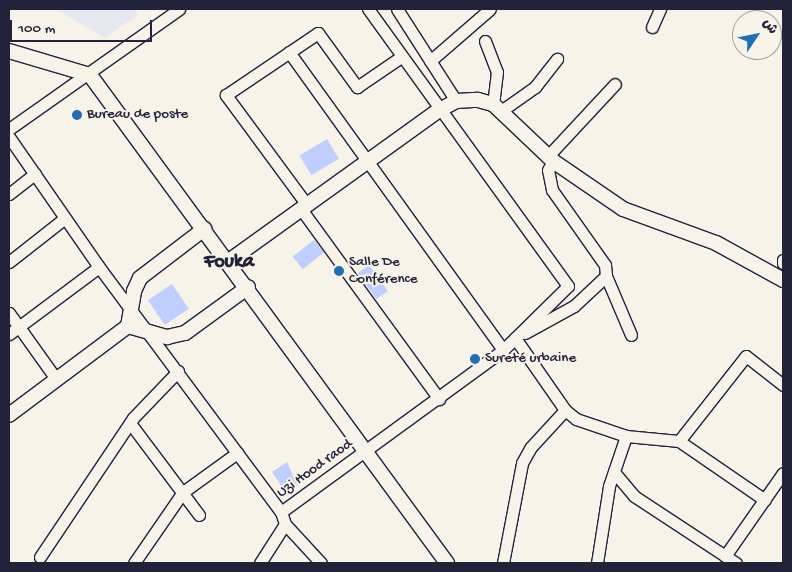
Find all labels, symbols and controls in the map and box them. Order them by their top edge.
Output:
scale bar [12,10,155,42]
north arrow [732,10,782,60]
text: ش [758,16,780,38]
text: 100 m [18,20,55,38]
place label: Bureau de poste [87,106,188,124]
marker: Bureau de poste [71,109,83,121]
district label: Fouka [204,250,254,274]
place label: Salle De Conférence [349,253,417,288]
marker: Salle De Conférence [333,265,345,277]
place label: Sureté urbaine [485,350,576,368]
marker: Sureté urbaine [469,353,481,365]
street label: Uzi Hood raod [274,436,356,502]

